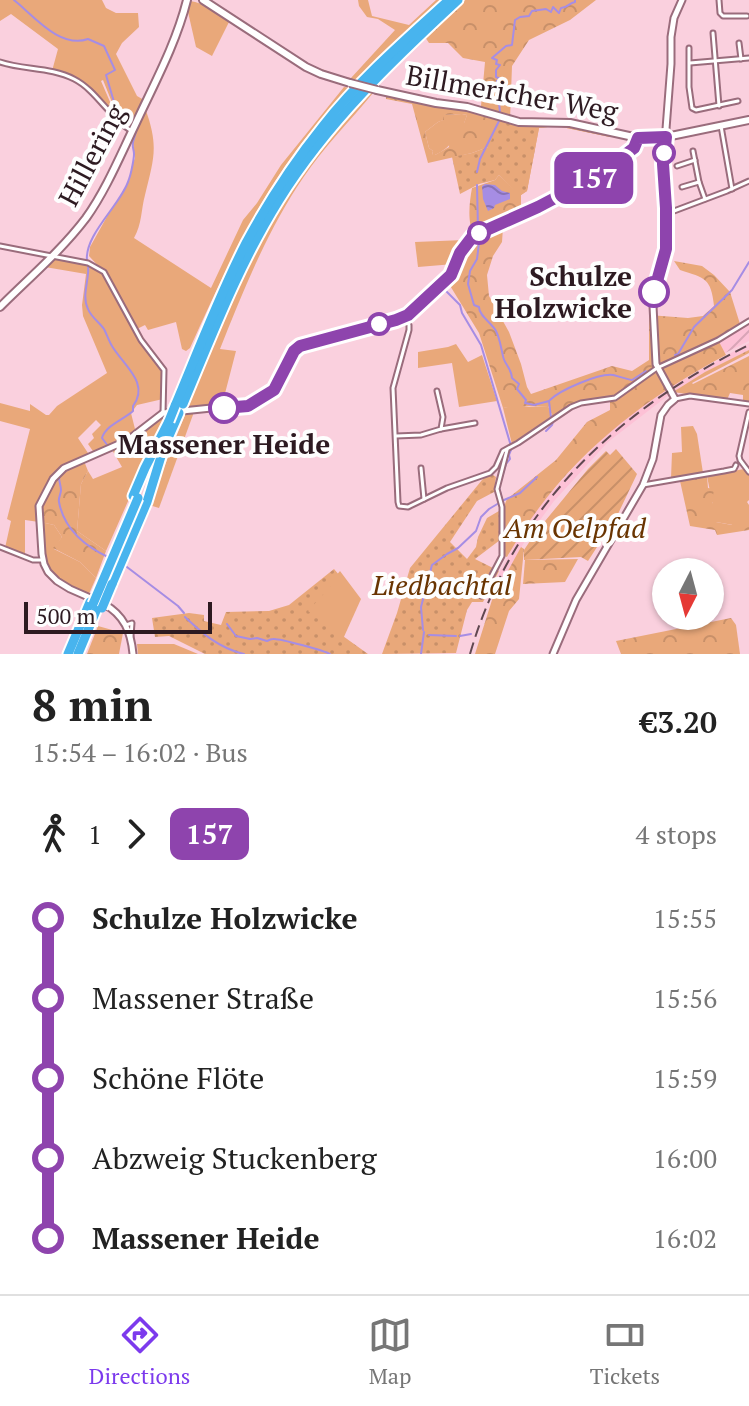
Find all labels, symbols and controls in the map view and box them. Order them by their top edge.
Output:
street label: Billmericher Weg [403,56,622,130]
street label: Hillering [49,96,134,212]
unlabelled marker [653,142,675,164]
line badge: 157 [548,152,640,204]
text: 157 [570,159,618,196]
unlabelled marker [468,222,490,244]
place label: Schulze Holzwicke [495,257,632,326]
marker: Schulze Holzwicke [639,277,669,307]
unlabelled marker [368,313,390,335]
marker: Massener Heide [209,393,239,423]
place label: Massener Heide [118,425,330,462]
park label: Am Oelpfad [502,509,647,546]
north arrow [652,558,724,630]
map controls [652,558,724,630]
park label: Liedbachtal [371,566,512,603]
scale bar [24,598,212,634]
text: 500 m [36,601,96,630]
text: 8 min [32,675,152,734]
text: €3.20 [640,702,717,742]
text: 15:54 – 16:02 · Bus [32,735,248,769]
icon: walk [32,812,76,856]
icon: forward [114,812,158,856]
text: 157 [186,815,233,852]
text: 1 [88,817,102,851]
text: 4 stops [636,817,717,851]
text: Schulze Holzwicke [92,898,358,938]
text: 15:55 [653,901,717,935]
text: Massener Straße [92,978,314,1018]
text: 15:56 [653,981,717,1015]
text: Schöne Flöte [92,1058,264,1098]
text: 15:59 [653,1061,717,1095]
text: Abzweig Stuckenberg [92,1138,377,1178]
text: 16:00 [653,1141,717,1175]
text: Massener Heide [92,1218,320,1258]
text: 16:02 [653,1221,717,1255]
tab: Directions [89,1313,190,1390]
tab: Map [368,1313,412,1390]
tab: Tickets [590,1313,660,1390]

